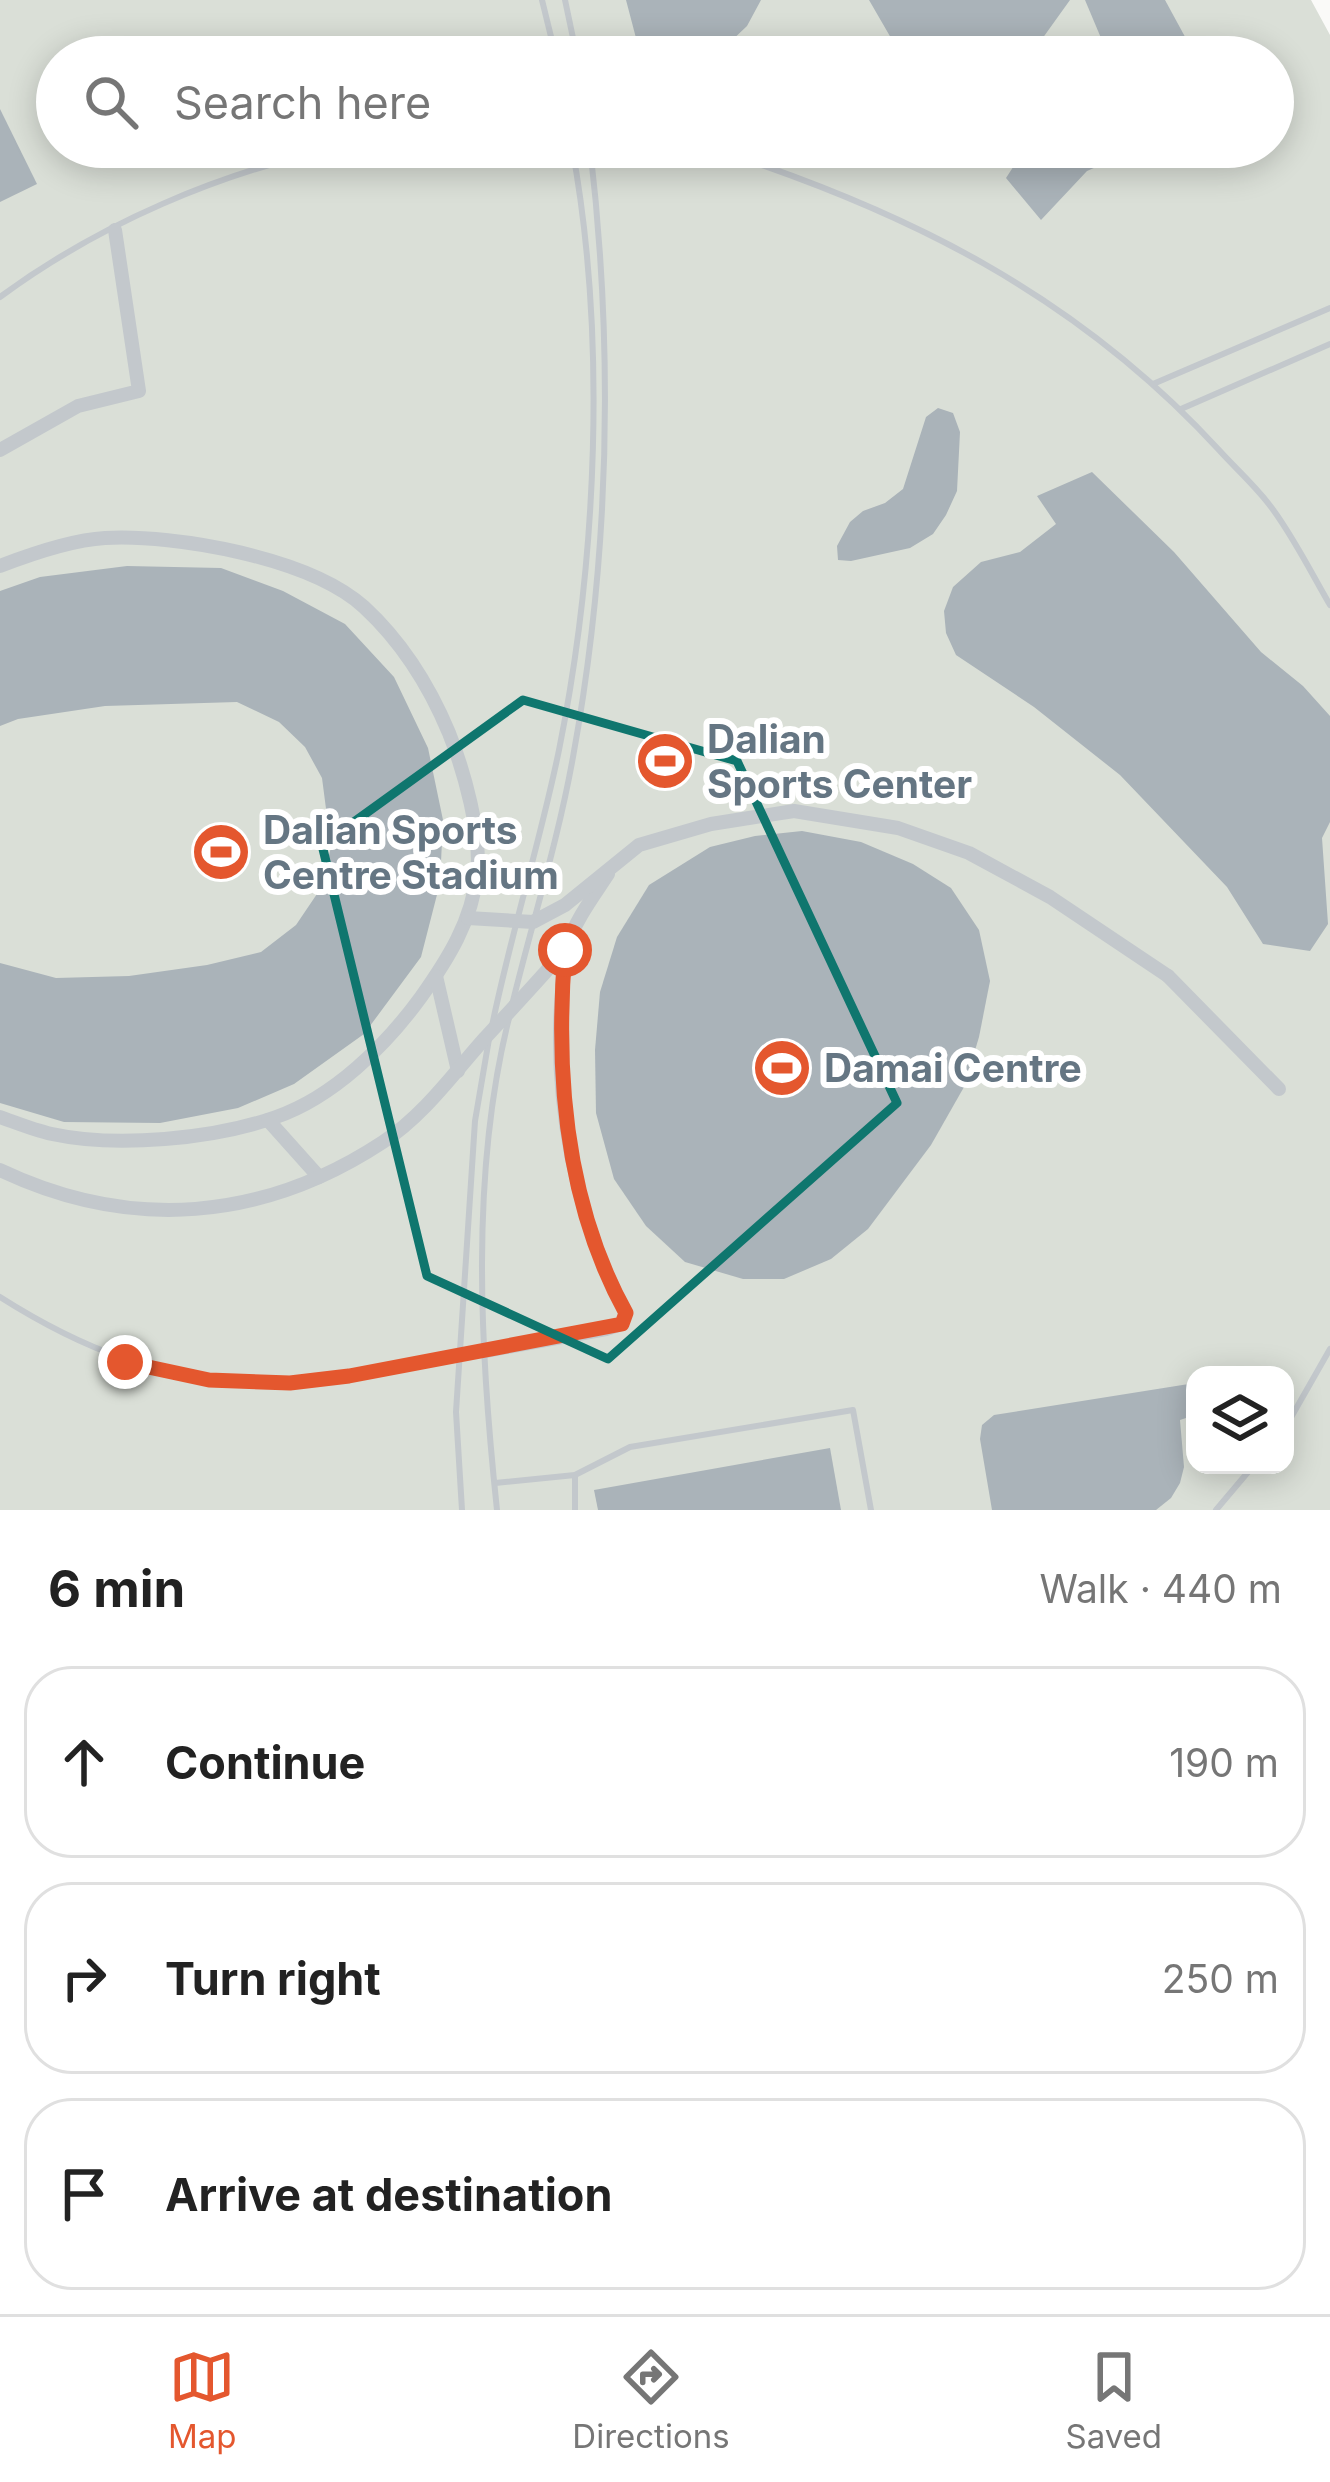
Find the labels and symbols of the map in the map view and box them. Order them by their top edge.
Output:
place label: Dalian Sports Center [707,715,972,807]
sports icon: Dalian Sports Center [634,730,696,792]
place label: Dalian Sports Centre Stadium [263,806,559,898]
sports icon: Dalian Sports Centre Stadium [190,821,252,883]
route start [538,923,592,977]
sports icon: Damai Centre [751,1037,813,1099]
place label: Damai Centre [824,1044,1082,1091]
route end [98,1335,152,1389]

